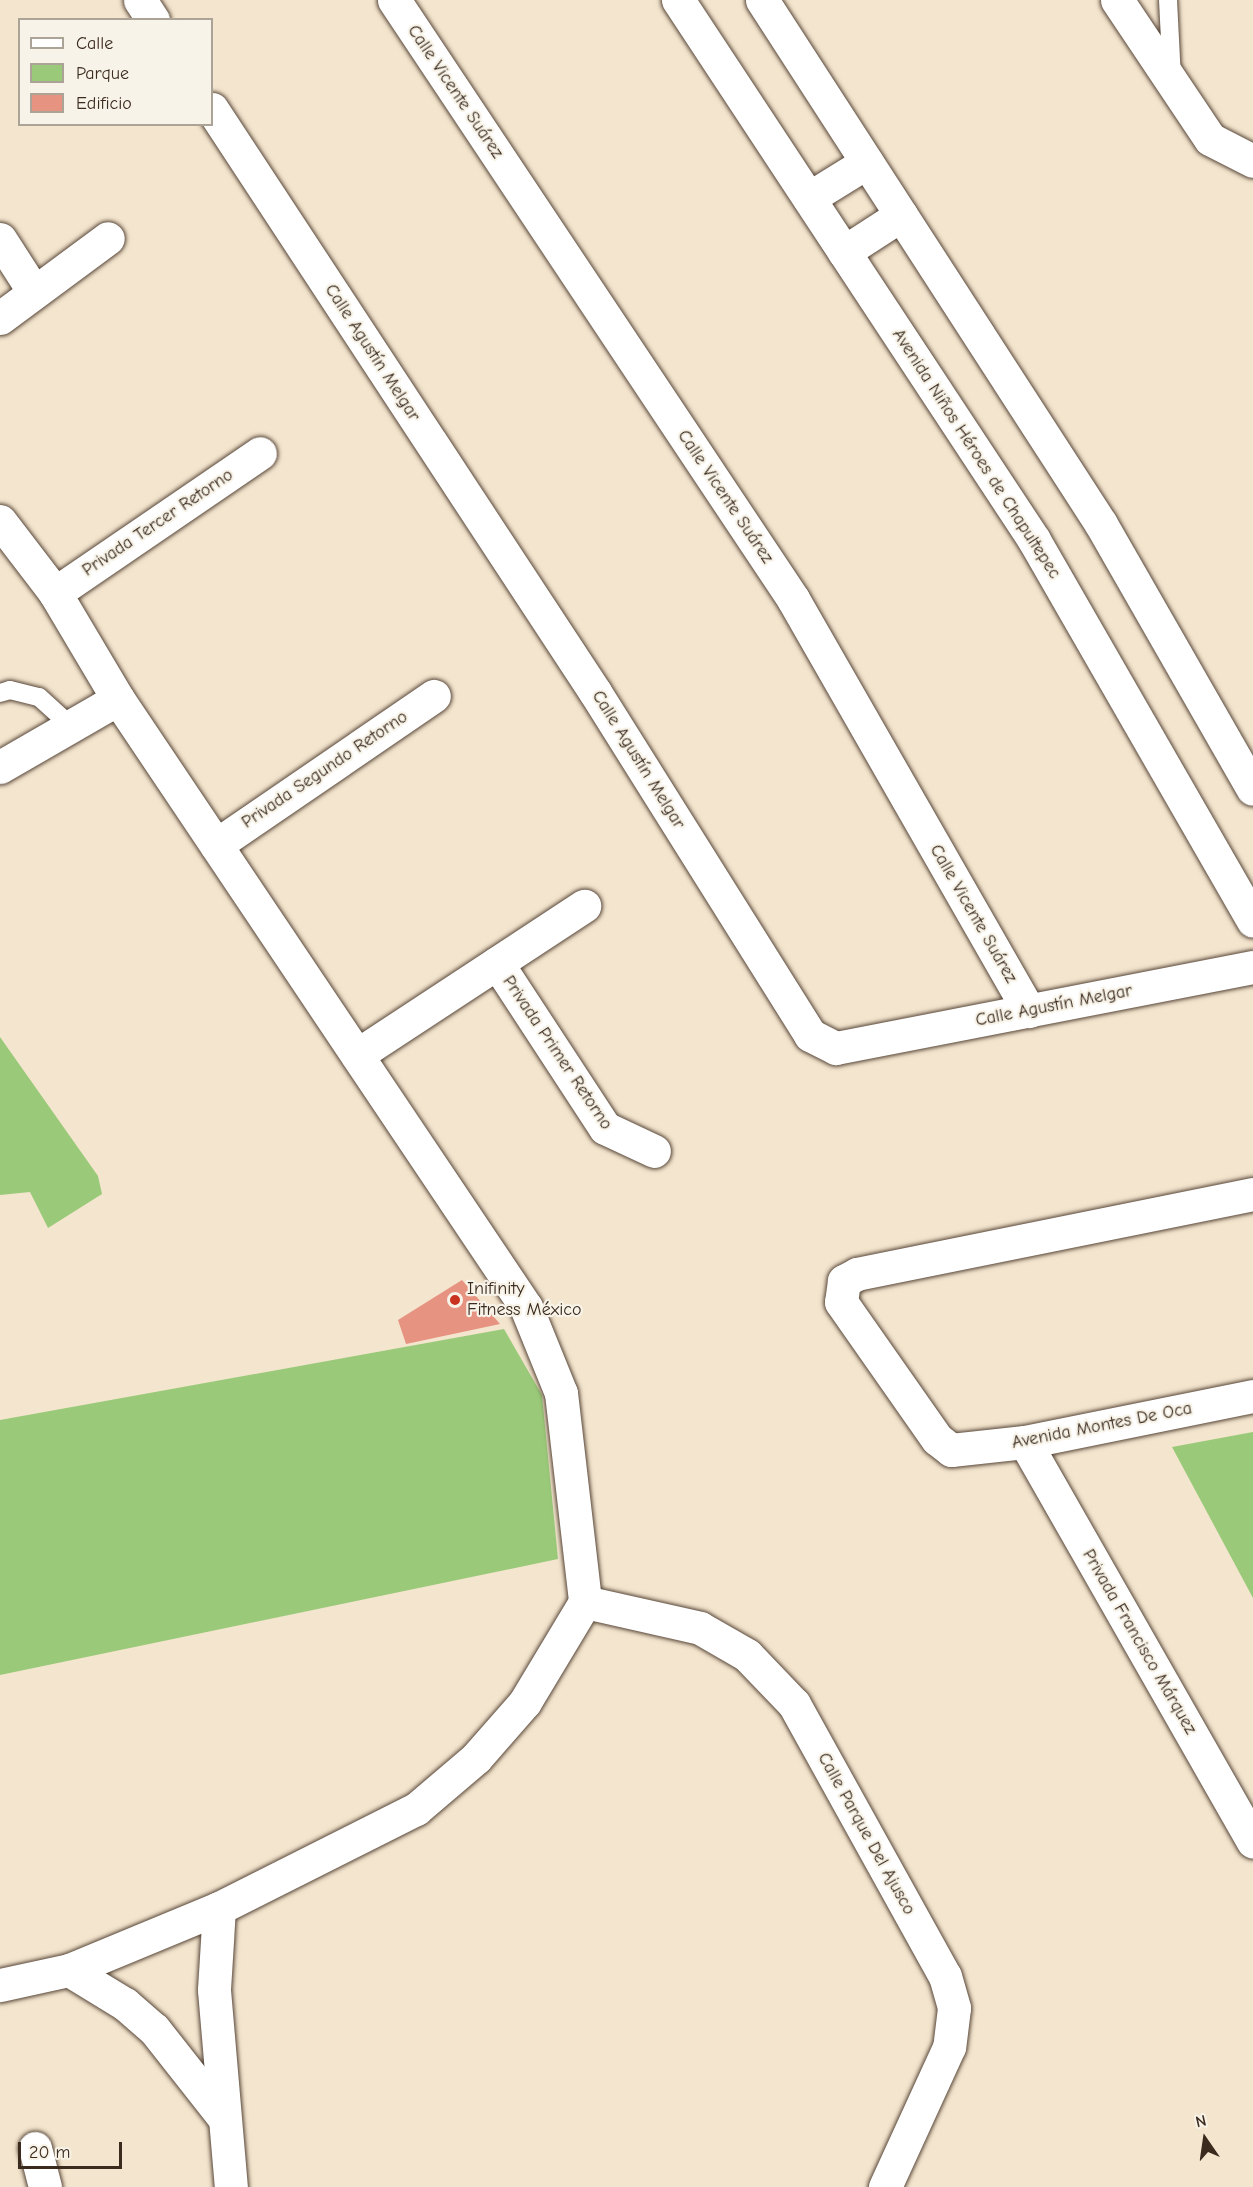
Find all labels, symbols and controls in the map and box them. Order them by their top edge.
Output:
legend [18,18,213,126]
street label: Calle Vicente Suárez [402,21,508,163]
text: Calle [76,33,113,54]
text: Parque [76,63,129,84]
text: Edificio [76,93,132,114]
street label: Calle Agustín Melgar [320,280,424,426]
street label: Avenida Niños Héroes de Chapultepec [887,325,1065,583]
street label: Calle Vicente Suárez [672,426,778,568]
street label: Privada Tercer Retorno [78,464,238,582]
street label: Calle Agustín Melgar [587,687,689,833]
street label: Privada Segundo Retorno [238,706,412,834]
street label: Calle Vicente Suárez [925,841,1021,987]
street label: Privada Primer Retorno [497,972,617,1134]
street label: Calle Agustín Melgar [974,980,1134,1032]
place label: Inifinity Fitness México [467,1279,581,1322]
marker: Inifinity Fitness México [448,1293,462,1307]
street label: Avenida Montes De Oca [1010,1398,1194,1454]
street label: Privada Francisco Márquez [1077,1546,1201,1738]
street label: Calle Parque Del Ajusco [812,1749,920,1919]
north arrow [1175,2109,1235,2169]
text: N [1194,2112,1208,2131]
scale bar [21,2130,124,2168]
text: 20 m [29,2142,70,2163]

